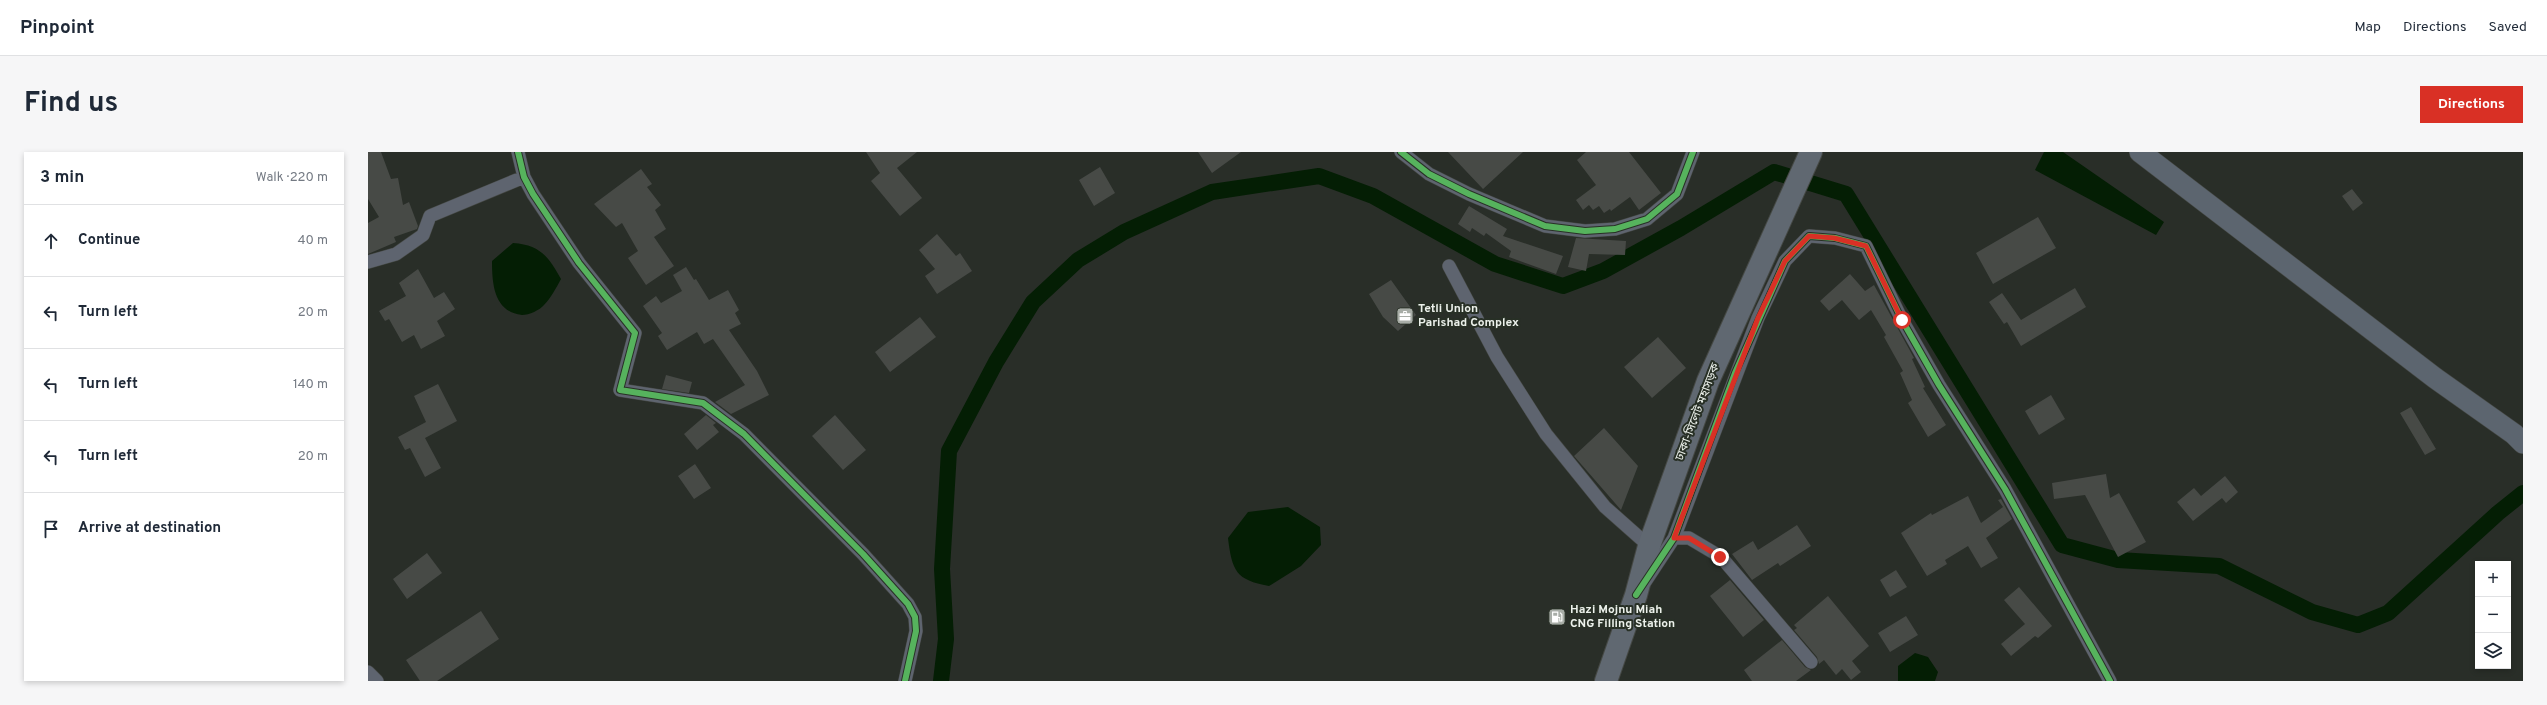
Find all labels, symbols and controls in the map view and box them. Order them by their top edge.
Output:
text: Pinpoint [20,16,95,40]
text: Map [2355,19,2381,36]
text: Directions [2403,19,2467,36]
text: Saved [2489,19,2527,36]
text: Find us [24,86,118,122]
button: Directions [2420,86,2523,123]
text: 3 min [40,167,84,189]
text: Walk · 220 m [256,170,328,186]
icon: ahead [40,230,62,252]
text: Continue [78,231,140,250]
text: 40 m [298,233,328,249]
place label: Tetli Union Parishad Complex [1418,301,1519,331]
icon: left [40,302,62,324]
text: Turn left [78,303,138,322]
text: 20 m [298,305,328,321]
office icon: Tetli Union Parishad Complex [1395,306,1415,326]
route start [1893,311,1911,329]
street label: ঢাকা-সিলেট মহাসড়ক [1671,360,1724,464]
icon: left [40,374,62,396]
text: Turn left [78,375,138,394]
text: 140 m [293,377,328,393]
icon: left [40,446,62,468]
text: Turn left [78,447,138,466]
text: 20 m [298,449,328,465]
icon: arrive [40,518,62,540]
text: Arrive at destination [78,519,221,538]
route end [1711,548,1729,566]
map controls [2475,561,2511,669]
button: + [2475,561,2511,597]
button: − [2475,597,2511,633]
place label: Hazi Mojnu Miah CNG Filling Station [1570,602,1675,632]
fuel station icon: Hazi Mojnu Miah CNG Filling Station [1547,607,1567,627]
button: layers [2475,633,2511,669]

